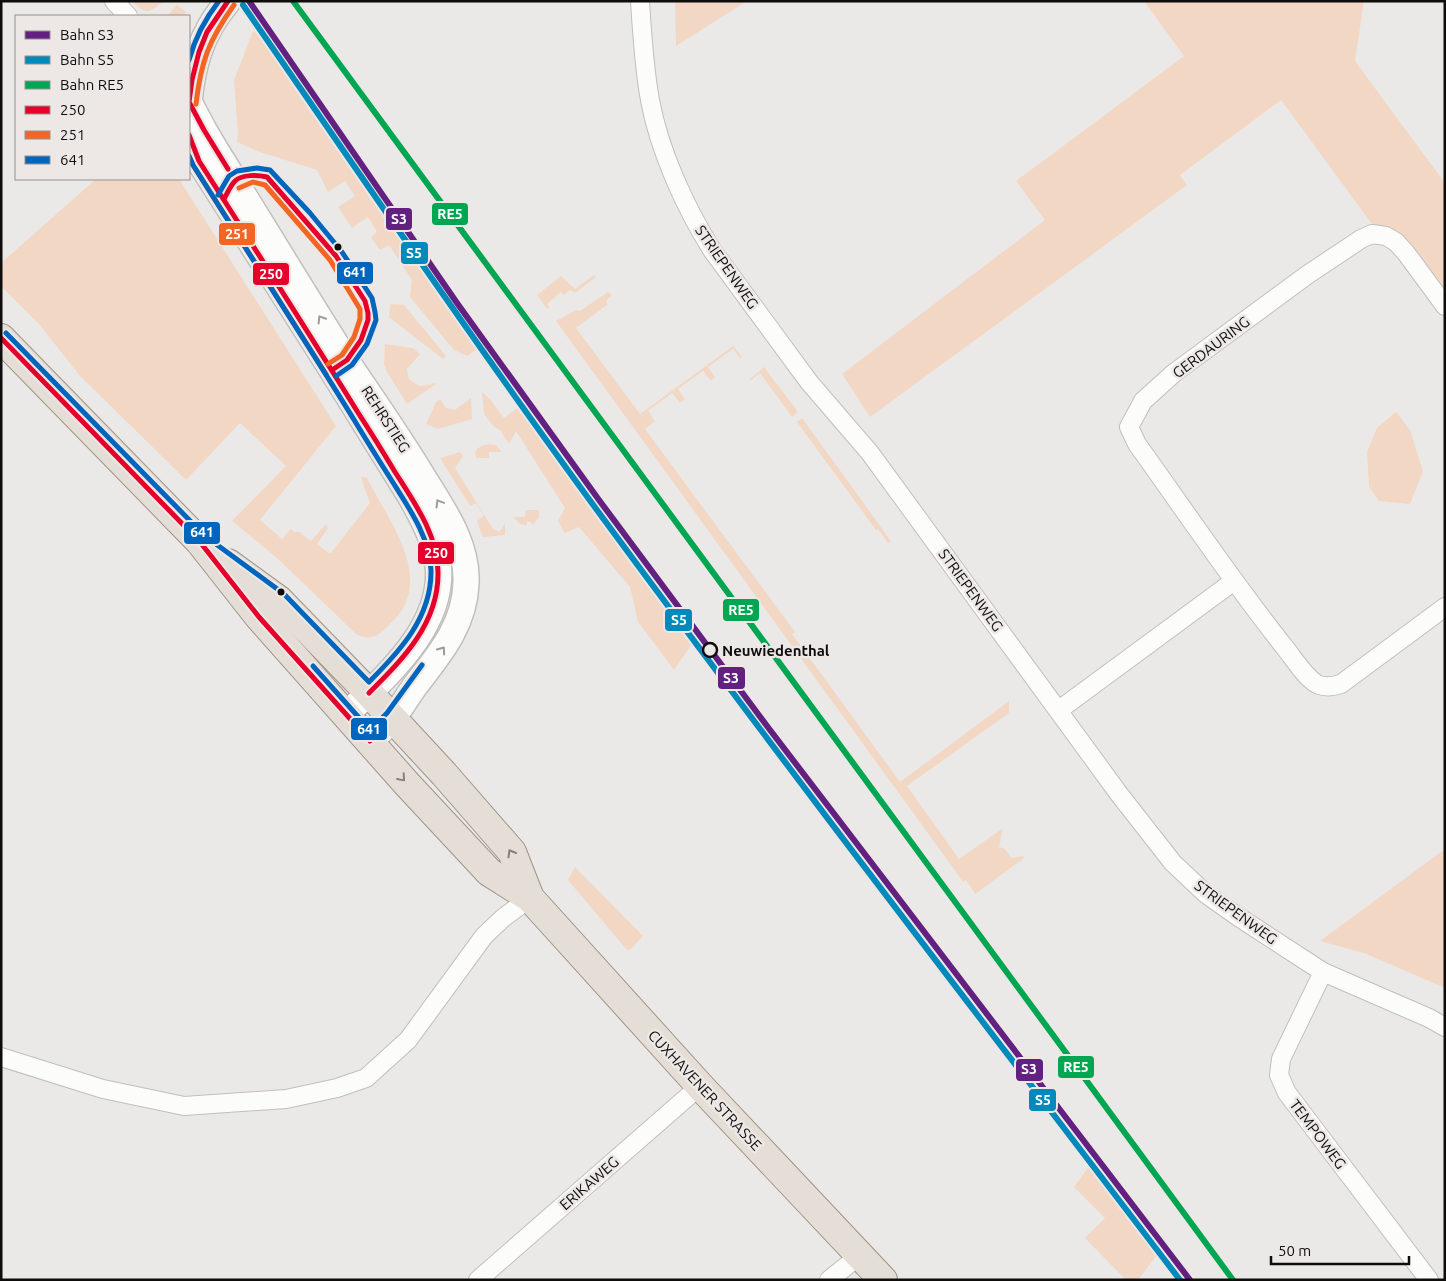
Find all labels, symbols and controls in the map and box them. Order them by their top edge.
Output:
legend [15,15,190,180]
text: Bahn S3 [60,26,114,43]
text: Bahn S5 [60,51,114,68]
text: Bahn RE5 [60,76,124,93]
text: 250 [60,101,85,118]
text: 251 [60,126,85,143]
text: 641 [60,151,85,168]
line badge: RE5 [431,202,469,226]
text: RE5 [437,206,463,222]
line badge: S3 [385,207,413,231]
text: S3 [391,211,407,227]
line badge: 251 [218,222,256,246]
street label: STRIEPENWEG [692,222,762,312]
text: 251 [225,226,249,242]
line badge: S5 [400,241,429,265]
unlabelled marker [333,242,343,252]
text: S5 [406,245,422,261]
line badge: 641 [336,261,374,285]
line badge: 250 [252,262,290,286]
text: 641 [343,264,367,280]
text: 250 [259,266,283,282]
street label: GERDAURING [1169,313,1253,381]
one-way arrow [318,315,327,324]
street label: REHRSTIEG [358,383,414,455]
one-way arrow [435,499,445,508]
line badge: 641 [183,521,221,545]
text: 641 [190,524,214,540]
line badge: 250 [417,541,455,565]
text: 250 [424,545,448,561]
street label: STRIEPENWEG [935,545,1007,635]
unlabelled marker [276,587,286,597]
line badge: RE5 [722,598,760,622]
text: RE5 [728,602,754,618]
line badge: S5 [664,608,693,632]
text: S5 [671,612,687,628]
marker: Neuwiedenthal [702,642,718,658]
place label: Neuwiedenthal [722,642,830,659]
one-way arrow [436,646,445,656]
line badge: S3 [717,666,746,690]
text: S3 [723,670,739,686]
line badge: 641 [350,717,388,741]
text: 641 [357,721,381,737]
one-way arrow [396,773,405,782]
one-way arrow [508,849,518,858]
street label: STRIEPENWEG [1191,876,1281,948]
street label: CUXHAVENER STRASSE [645,1026,765,1154]
line badge: RE5 [1057,1055,1095,1079]
line badge: S3 [1015,1058,1044,1082]
text: RE5 [1063,1059,1089,1075]
text: S3 [1021,1061,1037,1077]
line badge: S5 [1028,1088,1057,1112]
text: S5 [1035,1092,1051,1108]
street label: TEMPOWEG [1286,1096,1350,1172]
street label: ERIKAWEG [556,1153,622,1213]
scale bar [1271,1234,1408,1266]
text: 50 m [1278,1242,1311,1259]

